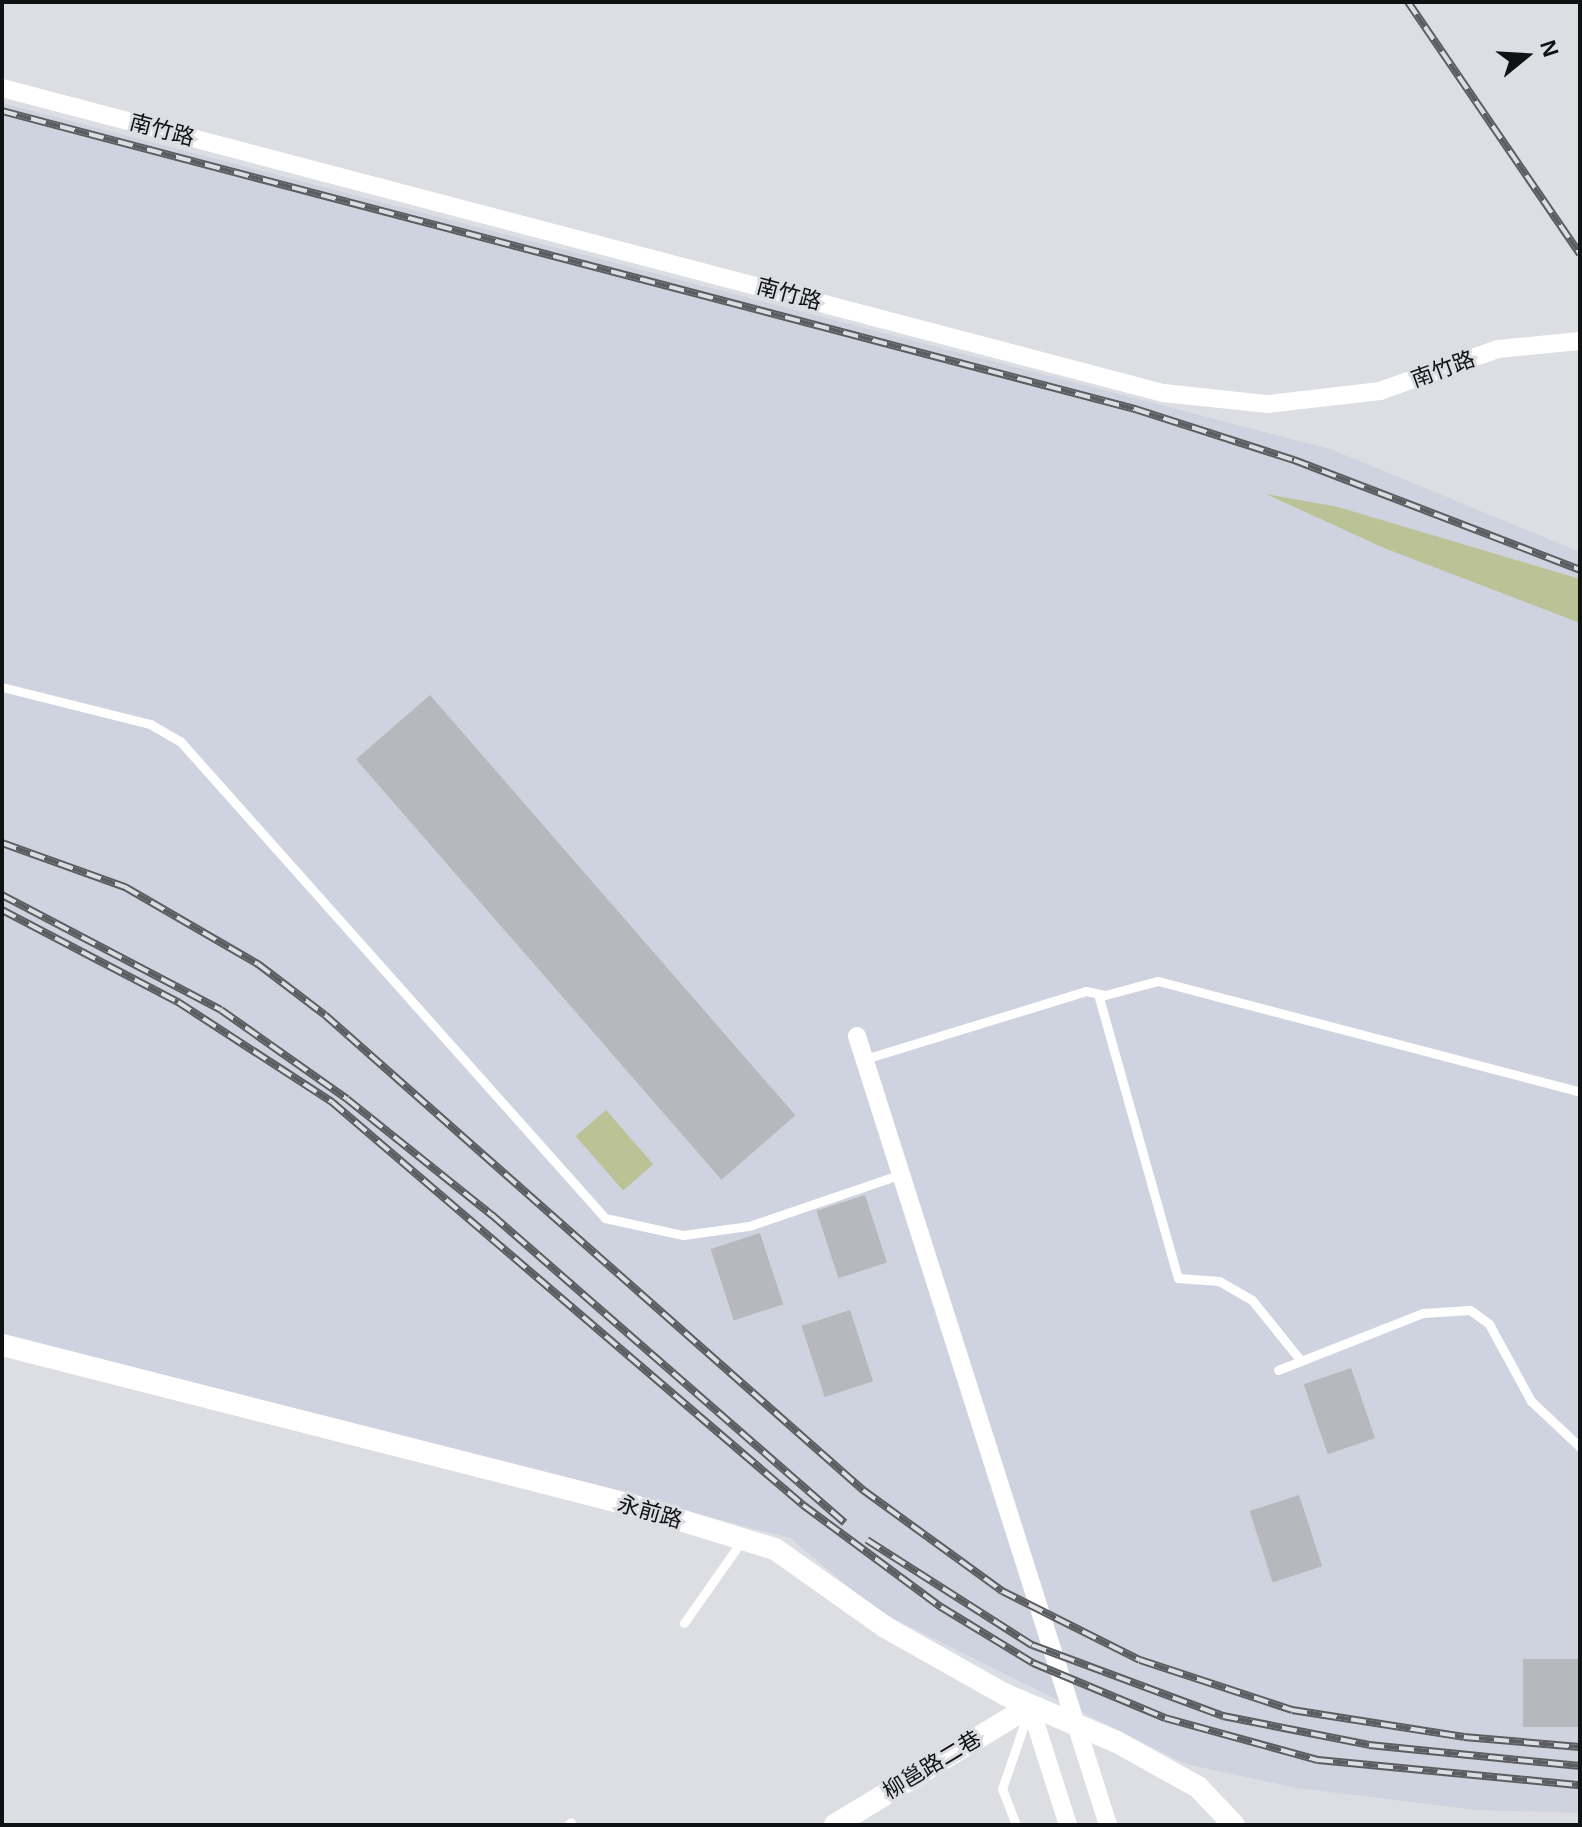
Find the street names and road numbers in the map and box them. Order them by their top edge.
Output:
street label: 南竹路 [127,109,197,151]
street label: 南竹路 [754,273,824,315]
street label: 南竹路 [1407,345,1479,393]
street label: 永前路 [615,1490,685,1534]
street label: 柳邕路二巷 [878,1725,986,1805]

